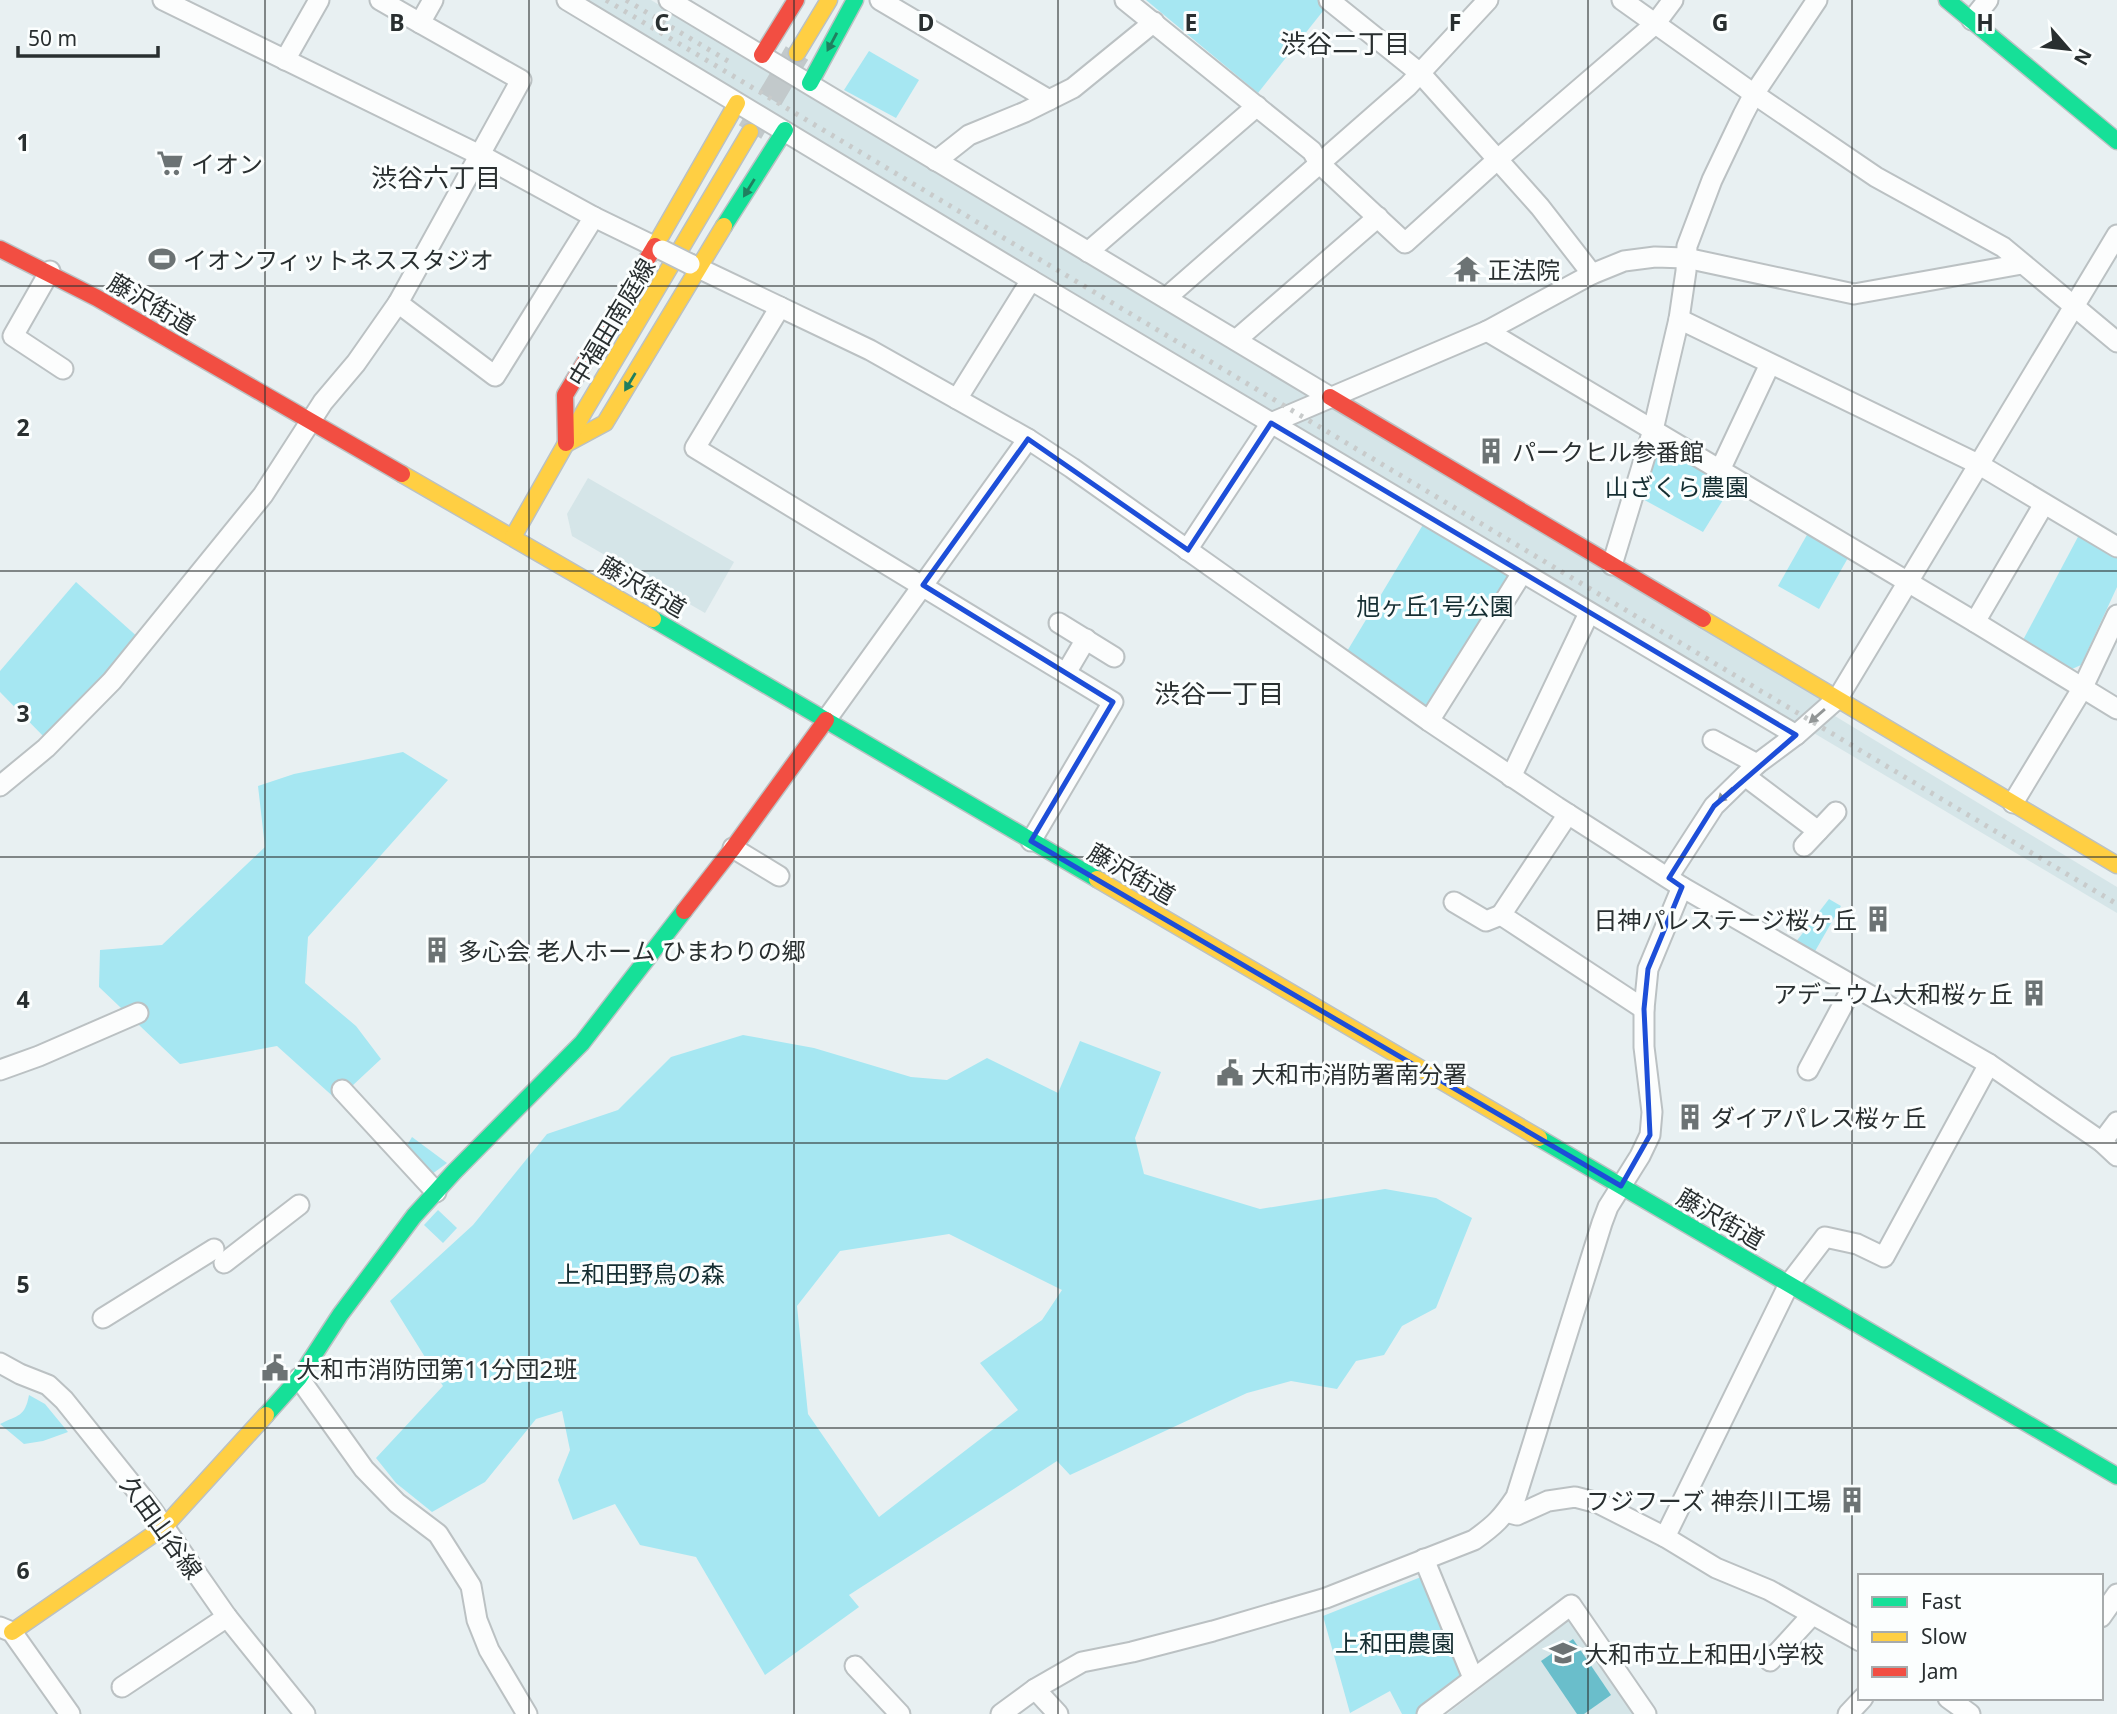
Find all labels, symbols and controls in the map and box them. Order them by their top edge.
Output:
text: B [389,6,405,38]
text: C [655,6,670,38]
text: D [918,6,934,38]
text: E [1185,6,1197,38]
text: F [1449,6,1461,38]
text: G [1712,6,1728,38]
text: H [1976,6,1994,38]
scale bar [18,14,158,58]
north arrow [2033,14,2103,84]
text: 50 m [28,24,77,52]
district label: 渋谷二丁目 [1280,25,1410,61]
one-way arrow [826,32,838,51]
text: N [2068,44,2098,70]
text: 1 [16,126,30,158]
place label: イオン [191,147,263,180]
supermarket icon: イオン [155,148,185,178]
district label: 渋谷六丁目 [371,159,501,195]
one-way arrow [742,178,755,198]
place label: イオンフィットネススタジオ [183,243,494,276]
sports icon: イオンフィットネススタジオ [147,244,177,274]
street label: 中福田南庭線 [560,252,662,392]
place label: 正法院 [1488,253,1560,286]
temple icon: 正法院 [1452,254,1482,284]
street label: 藤沢街道 [102,265,202,341]
one-way arrow [623,372,636,391]
text: 2 [16,411,30,443]
place label: パークヒル参番館 [1512,435,1704,468]
building icon: パークヒル参番館 [1476,436,1506,466]
park label: 山ざくら農園 [1605,470,1749,503]
street label: 藤沢街道 [593,548,693,624]
park label: 旭ヶ丘1号公園 [1356,589,1514,622]
district label: 渋谷一丁目 [1154,675,1284,711]
text: 3 [16,697,30,729]
one-way arrow [1808,708,1826,724]
one-way arrow [1717,786,1734,802]
street label: 藤沢街道 [1082,835,1182,911]
place label: 日神パレステージ桜ヶ丘 [1593,903,1857,936]
building icon: 日神パレステージ桜ヶ丘 [1863,904,1893,934]
place label: 多心会 老人ホーム ひまわりの郷 [458,934,806,967]
building icon: 多心会 老人ホーム ひまわりの郷 [422,935,452,965]
place label: アデニウム大和桜ヶ丘 [1773,977,2013,1010]
building icon: アデニウム大和桜ヶ丘 [2019,978,2049,1008]
text: 4 [16,983,30,1015]
place label: 大和市消防署南分署 [1251,1057,1467,1090]
public building icon: 大和市消防署南分署 [1215,1058,1245,1088]
place label: ダイアパレス桜ヶ丘 [1711,1101,1927,1134]
building icon: ダイアパレス桜ヶ丘 [1675,1102,1705,1132]
street label: 藤沢街道 [1671,1180,1771,1256]
park label: 上和田野鳥の森 [557,1257,725,1290]
text: 5 [16,1268,30,1300]
place label: 大和市消防団第11分団2班 [296,1352,577,1385]
public building icon: 大和市消防団第11分団2班 [260,1353,290,1383]
street label: 久田山谷線 [113,1469,211,1585]
place label: フジフーズ 神奈川工場 [1586,1484,1831,1517]
building icon: フジフーズ 神奈川工場 [1837,1485,1867,1515]
text: 6 [16,1554,30,1586]
legend [1858,1574,2103,1700]
text: Fast [1921,1587,1962,1615]
text: Slow [1921,1622,1967,1650]
park label: 上和田農園 [1335,1626,1455,1659]
place label: 大和市立上和田小学校 [1584,1637,1824,1670]
school or university icon: 大和市立上和田小学校 [1548,1638,1578,1668]
text: Jam [1919,1657,1958,1685]

